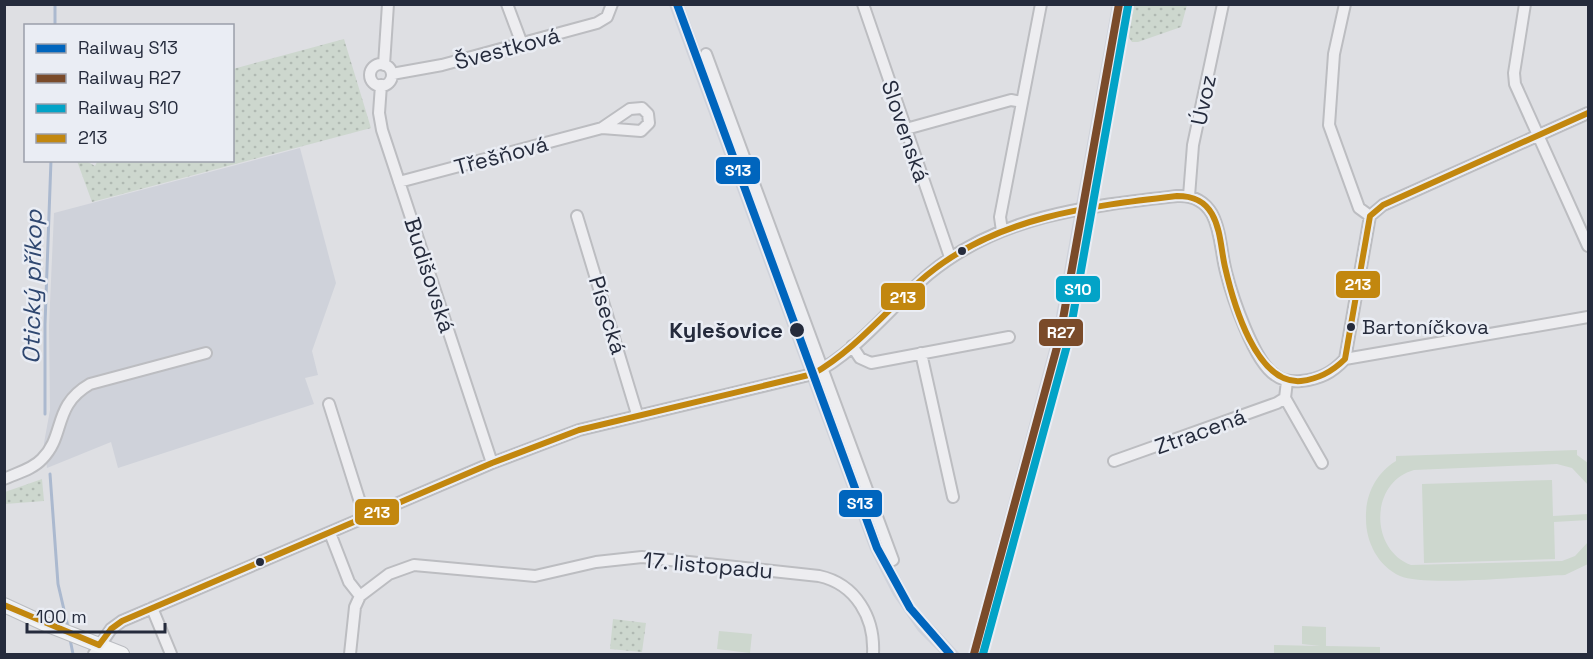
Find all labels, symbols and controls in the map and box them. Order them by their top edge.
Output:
street label: Švestková [451,20,563,75]
legend [24,24,234,162]
text: Railway S13 [78,36,178,59]
text: Railway R27 [78,66,181,89]
street label: Úvoz [1184,72,1222,128]
street label: Slovenská [876,76,937,186]
text: Railway S10 [78,96,179,119]
text: 213 [78,126,107,149]
street label: Třešňová [451,129,551,181]
line badge: S13 [715,156,761,185]
text: S13 [725,160,752,181]
water label: Otický příkop [15,208,49,364]
street label: Budišovská [398,214,462,337]
unlabelled marker [956,245,968,257]
line badge: 213 [1335,270,1381,299]
street label: Písecká [583,272,633,358]
text: 213 [1345,274,1372,295]
line badge: S10 [1055,275,1101,303]
text: S10 [1064,279,1092,300]
line badge: 213 [880,282,926,311]
text: 213 [890,287,917,308]
place label: Bartoníčkova [1362,314,1489,340]
place label: Kylešovice [669,316,783,344]
line badge: R27 [1038,318,1084,347]
marker: Kylešovice [788,321,806,339]
marker: Bartoníčkova [1345,321,1357,333]
text: R27 [1047,322,1075,343]
street label: Ztracená [1151,401,1250,460]
line badge: S13 [838,489,883,518]
text: S13 [847,493,874,514]
line badge: 213 [354,498,400,526]
text: 213 [364,502,391,523]
street label: 17. listopadu [642,545,774,585]
unlabelled marker [254,556,266,568]
scale bar [27,596,165,634]
text: 100 m [36,605,87,628]

